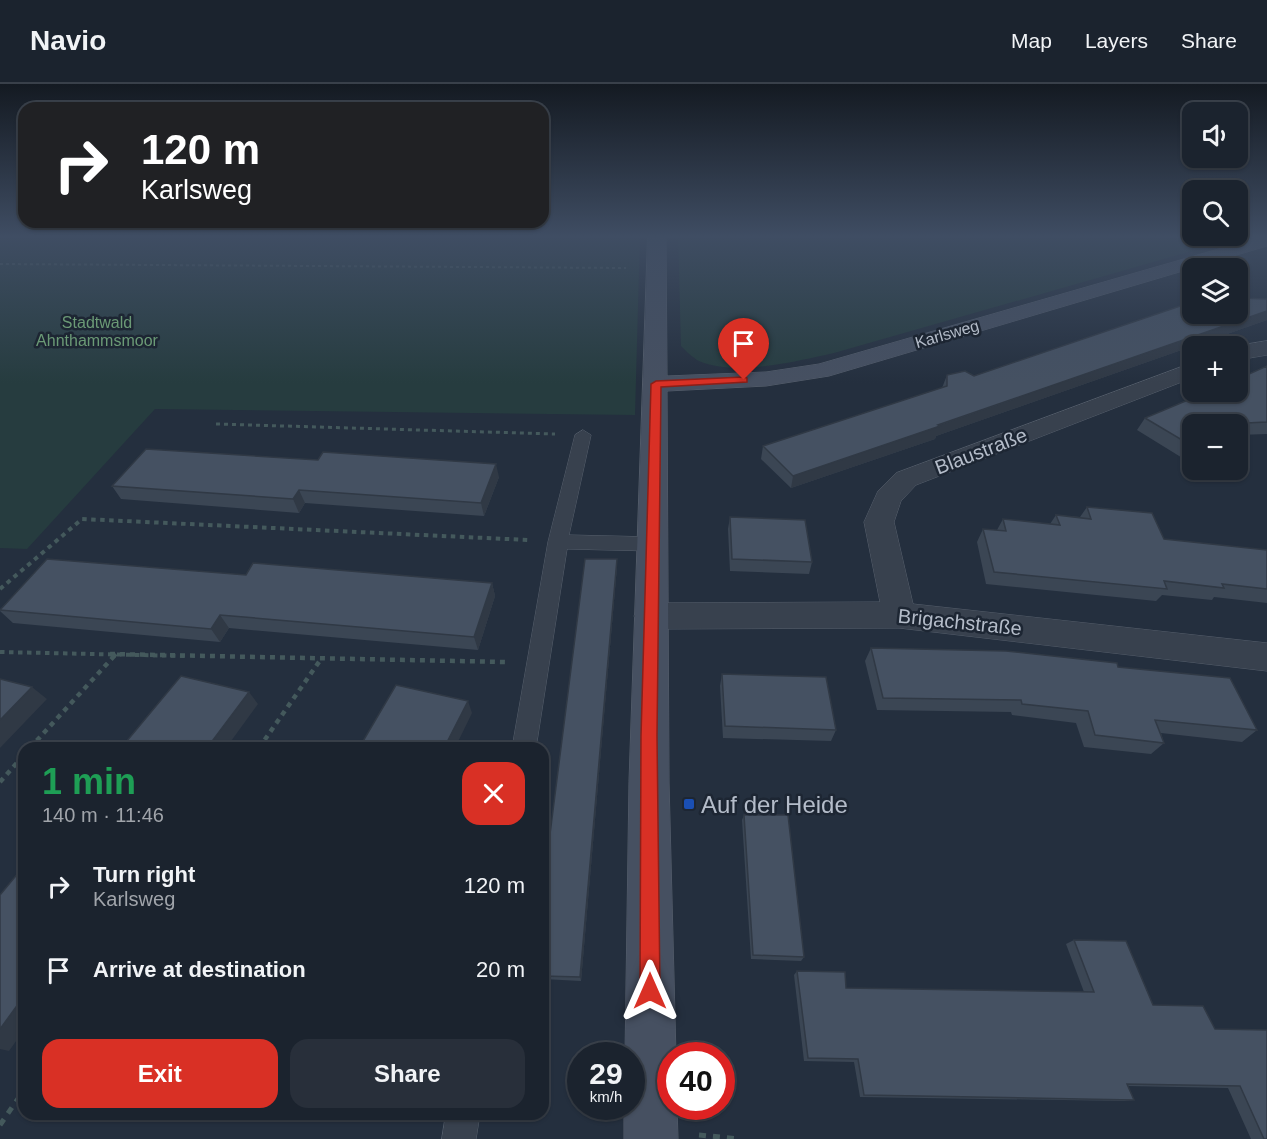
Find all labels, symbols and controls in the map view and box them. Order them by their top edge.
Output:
text: Navio [30,25,106,56]
text: Map [1011,29,1052,52]
text: Layers [1085,29,1148,52]
text: Share [1181,29,1237,52]
map controls [1182,102,1248,480]
button: sound [1182,102,1248,168]
icon: right [42,126,120,204]
text: 120 m [141,126,260,173]
text: Karlsweg [141,175,252,205]
button: search [1182,180,1248,246]
button: layers [1182,258,1248,324]
park label: Stadtwald Ahnthammsmoor [36,314,159,349]
street label: Karlsweg [913,317,981,351]
pin [718,318,769,380]
icon: arrive [727,327,760,360]
button: + [1182,336,1248,402]
button: − [1182,414,1248,480]
street label: Blaustraße [932,423,1030,479]
street label: Brigachstraße [897,605,1023,639]
text: 1 min [42,761,136,802]
button: close [462,762,525,825]
place label: Auf der Heide [701,791,848,818]
marker: Auf der Heide [682,797,696,811]
text: 140 m · 11:46 [42,804,164,826]
text: Turn right [93,862,195,887]
icon: right [42,870,75,903]
text: 120 m [464,873,525,898]
text: Karlsweg [93,888,175,910]
icon: arrive [42,954,75,987]
text: Arrive at destination [93,957,306,982]
text: 20 m [476,957,525,982]
position arrow [618,959,682,1023]
button: Exit [42,1039,278,1108]
button: Share [290,1039,525,1108]
speed limit sign: 40 [657,1042,735,1120]
text: 29 [589,1057,623,1090]
text: km/h [590,1088,622,1105]

